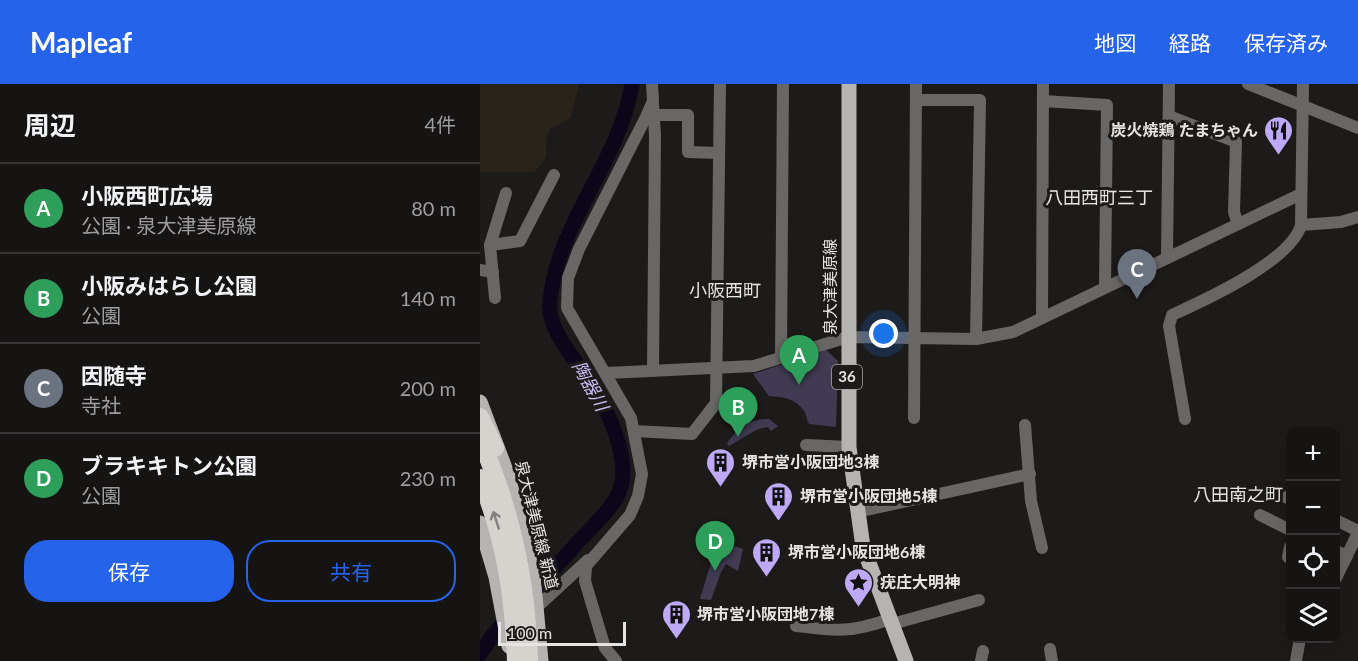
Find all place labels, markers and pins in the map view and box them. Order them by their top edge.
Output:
restaurant icon: 炭火焼鶏 たまちゃん [1263,114,1295,156]
place label: 炭火焼鶏 たまちゃん [1111,120,1258,139]
pin: C [1118,250,1156,299]
pin: A [780,336,818,385]
pin: B [718,388,758,437]
building icon: 堺市営小阪団地3棟 [705,446,737,488]
place label: 堺市営小阪団地3棟 [742,452,879,471]
building icon: 堺市営小阪団地5棟 [763,480,795,522]
place label: 堺市営小阪団地5棟 [800,486,937,505]
pin: D [696,522,734,571]
building icon: 堺市営小阪団地6棟 [751,536,783,578]
place label: 堺市営小阪団地6棟 [788,542,925,561]
place icon: 疣庄大明神 [843,566,875,608]
place label: 疣庄大明神 [880,572,960,591]
building icon: 堺市営小阪団地7棟 [660,598,692,640]
place label: 堺市営小阪団地7棟 [697,604,834,623]

